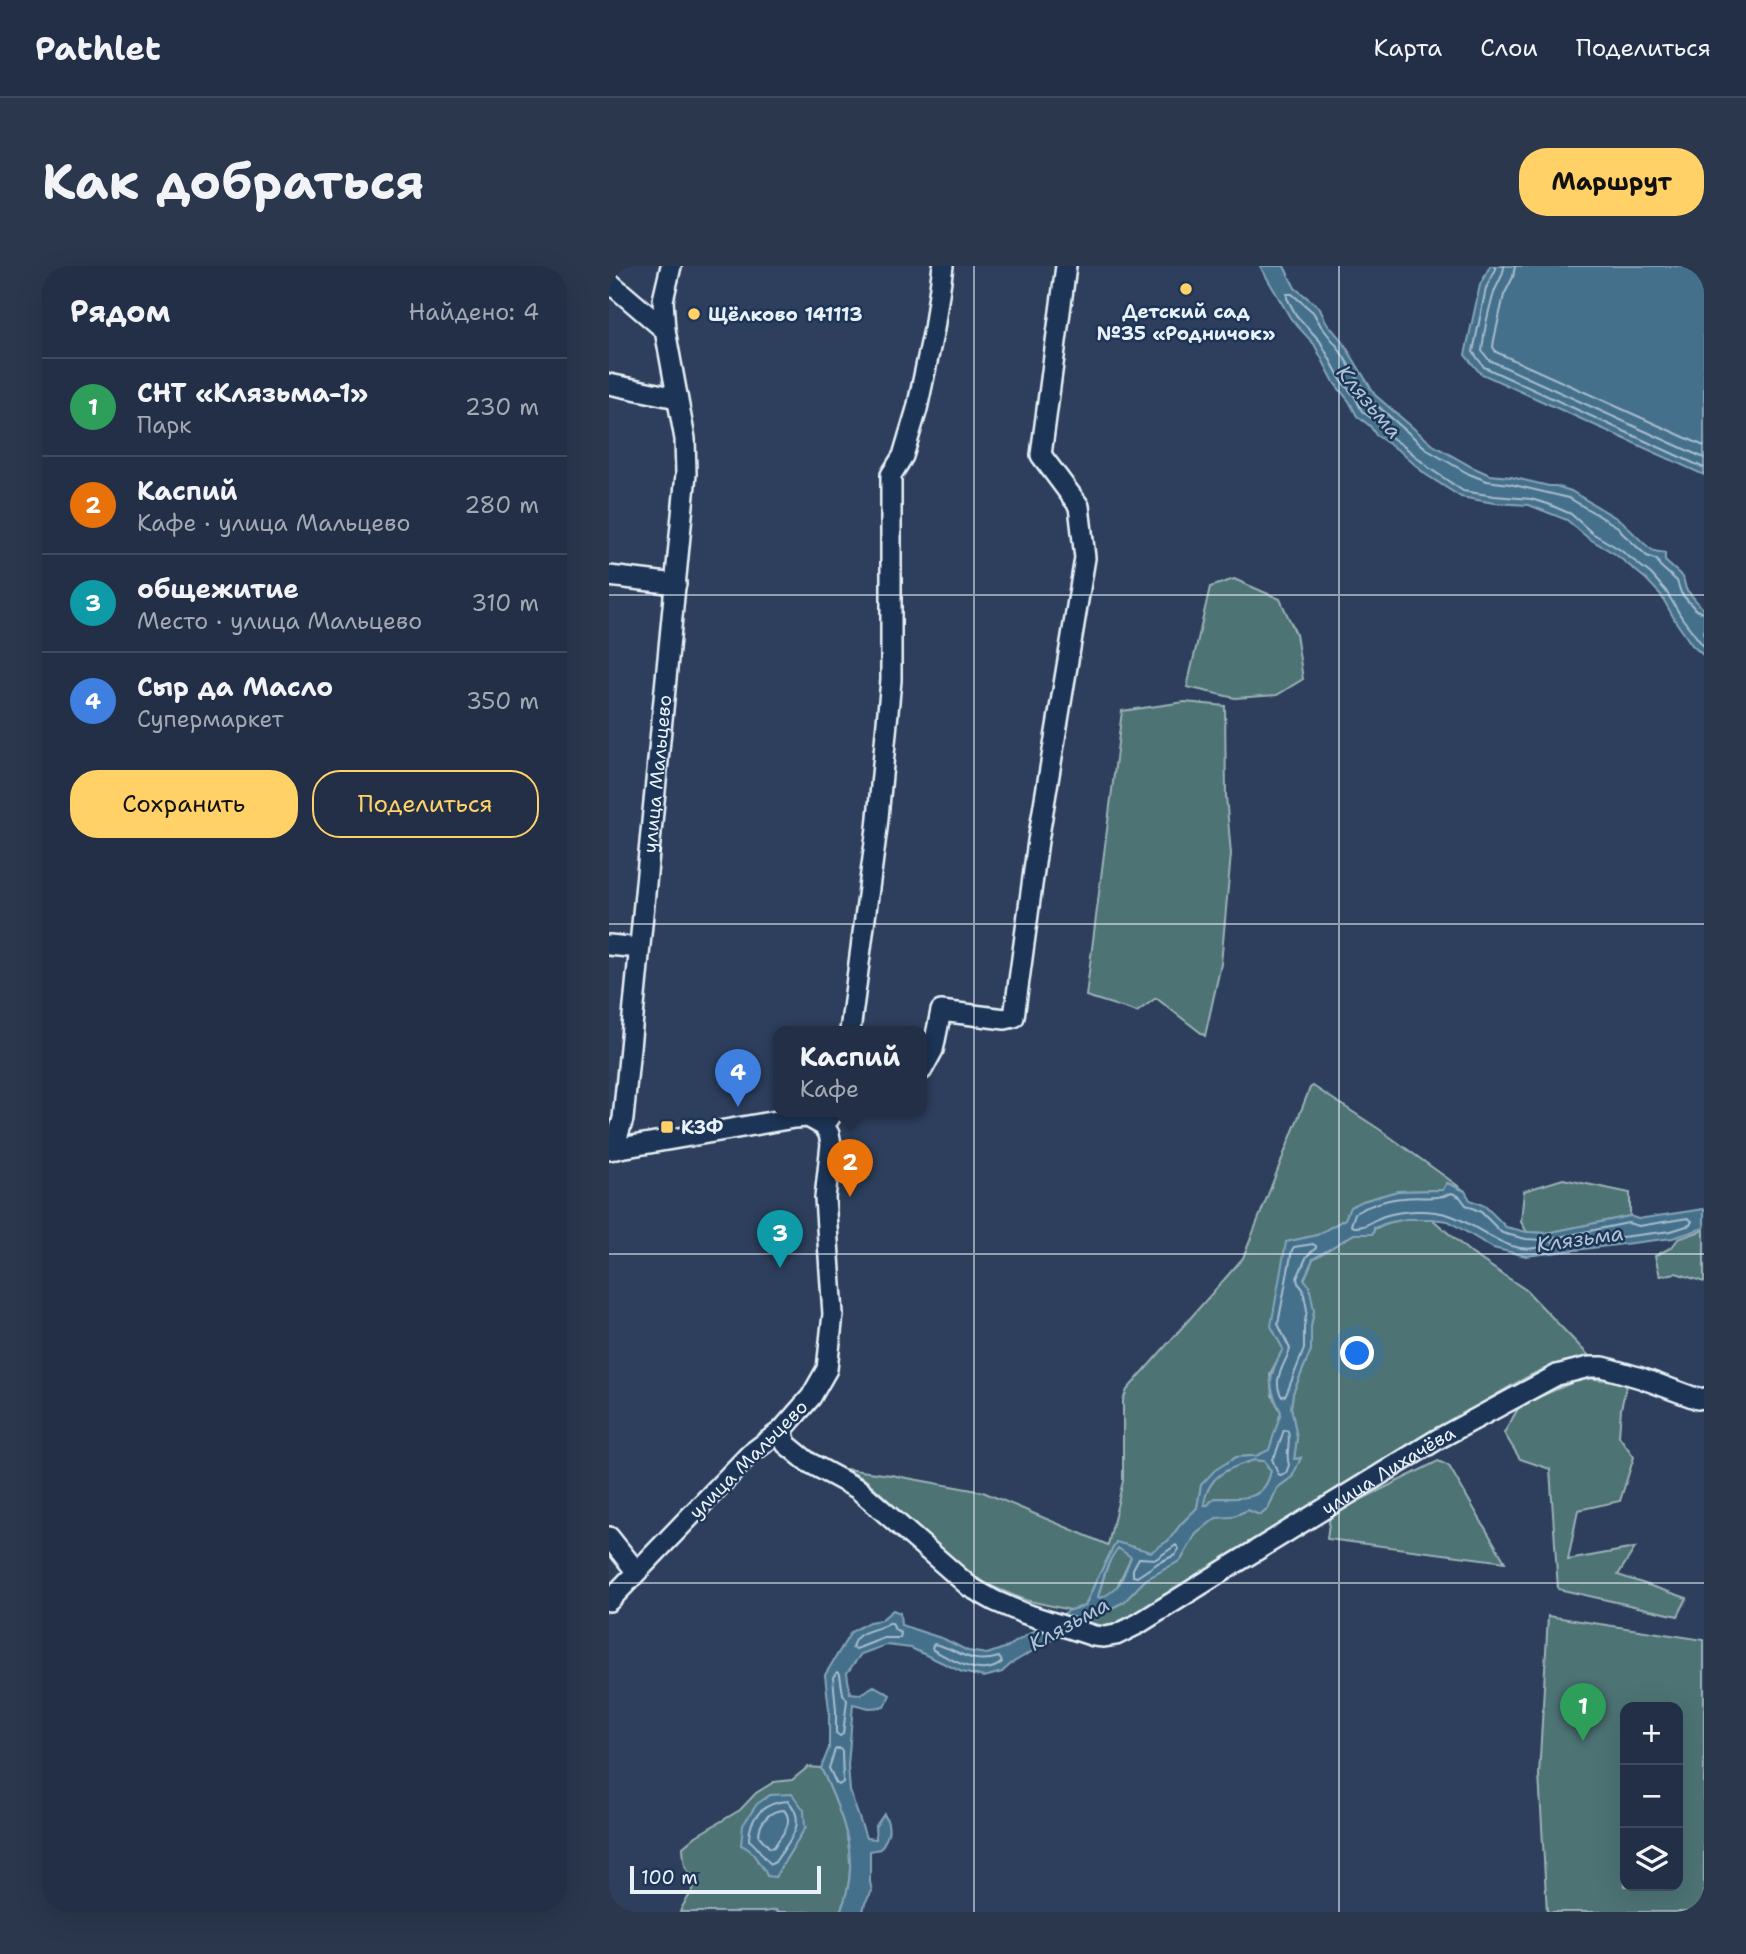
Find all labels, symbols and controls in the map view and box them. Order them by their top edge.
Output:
text: Pathlet [35,26,161,71]
text: Карта [1374,32,1442,64]
text: Слои [1480,32,1538,64]
text: Поделиться [1576,32,1711,64]
button: Маршрут [1519,148,1704,216]
text: Как добраться [42,149,424,215]
marker: Детский сад №35 «Родничок» [1178,281,1194,297]
text: Рядом [70,291,170,332]
text: Найдено: 4 [409,297,539,327]
place label: Детский сад №35 «Родничок» [1097,299,1275,346]
place label: Щёлково 141113 [708,302,863,327]
marker: Щёлково 141113 [686,306,702,322]
water label: Клязьма [1330,359,1408,445]
text: СНТ «Клязьма-1» [137,375,368,410]
text: 1 [88,392,98,422]
text: 230 m [465,392,539,422]
text: Парк [137,410,192,440]
text: Каспий [137,473,238,508]
text: 2 [85,490,101,520]
text: 280 m [464,490,539,520]
text: Кафе · улица Мальцево [137,508,410,538]
text: общежитие [137,571,299,606]
text: 3 [85,588,101,618]
text: 310 m [471,588,539,618]
text: Место · улица Мальцево [137,606,422,636]
text: Сыр да Масло [137,669,333,704]
text: 4 [85,686,101,716]
text: 350 m [466,686,539,716]
street label: улица Мальцево [637,694,677,854]
text: Супермаркет [137,704,284,734]
button: Сохранить [70,770,298,838]
button: Поделиться [312,770,539,838]
popup [773,1026,927,1117]
text: Каспий [800,1039,900,1074]
pin: 4 [715,1049,761,1107]
text: Кафе [800,1074,859,1104]
place label: КЗФ [681,1115,723,1140]
marker: КЗФ [659,1119,675,1135]
pin: 2 [827,1139,873,1197]
pin: 3 [757,1210,803,1268]
water label: Клязьма [1535,1219,1625,1259]
your location [1340,1336,1374,1370]
street label: улица Мальцево [683,1394,813,1524]
street label: улица Лихачёва [1317,1420,1460,1521]
water label: Клязьма [1024,1590,1114,1658]
pin: 1 [1560,1683,1606,1741]
map controls [1620,1702,1683,1891]
button: + [1620,1702,1683,1765]
button: − [1620,1765,1683,1828]
button: layers [1620,1828,1683,1891]
scale bar [630,1863,821,1895]
text: 100 m [641,1865,698,1890]

